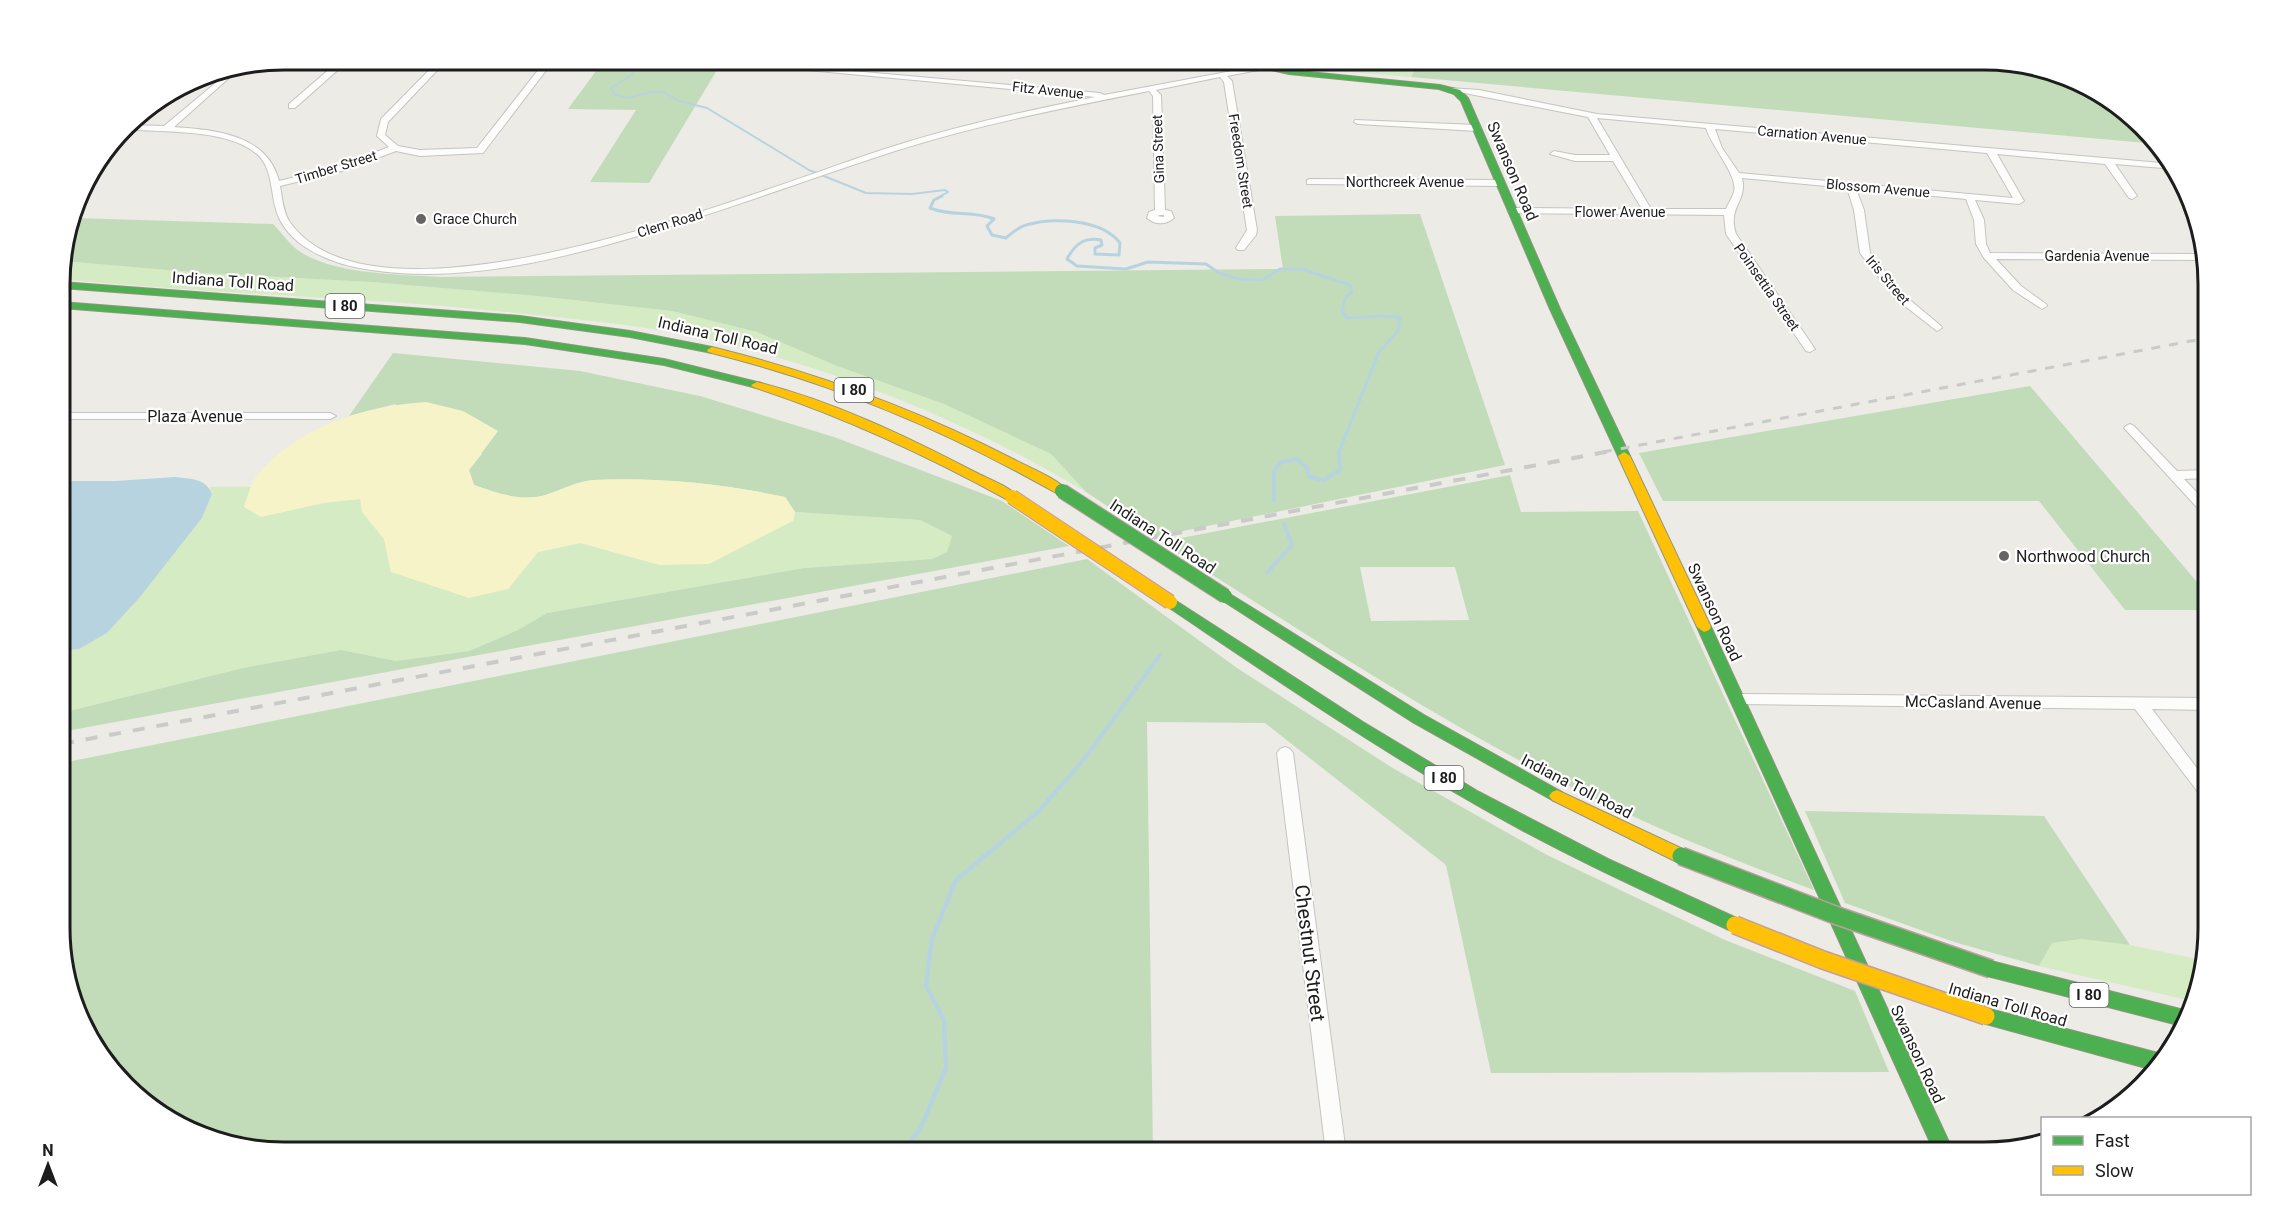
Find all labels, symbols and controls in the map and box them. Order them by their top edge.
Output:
street label: Fitz Avenue [1011,78,1085,102]
street label: Freedom Street [1226,113,1256,210]
street label: Gina Street [1149,114,1167,184]
street label: Swanson Road [1483,119,1542,224]
street label: Carnation Avenue [1757,122,1867,148]
street label: Timber Street [293,147,379,187]
street label: Northcreek Avenue [1346,174,1464,190]
street label: Blossom Avenue [1825,175,1931,201]
street label: Flower Avenue [1574,204,1666,220]
street label: Clem Road [635,205,705,241]
place label: Grace Church [433,211,517,227]
marker: Grace Church [414,212,428,226]
street label: Poinsettia Street [1731,240,1803,334]
street label: Gardenia Avenue [2044,248,2150,264]
street label: Iris Street [1863,252,1914,308]
street label: Indiana Toll Road [171,268,295,295]
road number: I 80 [326,294,364,318]
street label: Indiana Toll Road [656,312,780,359]
road number: I 80 [834,378,874,402]
street label: Plaza Avenue [147,407,243,426]
street label: Indiana Toll Road [1106,495,1219,578]
place label: Northwood Church [2016,547,2150,566]
marker: Northwood Church [1997,549,2011,563]
street label: Swanson Road [1684,560,1746,664]
street label: McCasland Avenue [1905,692,2041,713]
street label: Indiana Toll Road [1518,750,1636,823]
road number: I 80 [1424,766,1464,790]
street label: Chestnut Street [1290,883,1330,1023]
street label: Indiana Toll Road [1946,978,2069,1030]
road number: I 80 [2070,983,2108,1007]
street label: Swanson Road [1887,1002,1949,1106]
legend [2041,1117,2251,1195]
text: Fast [2095,1130,2130,1151]
north arrow [18,1135,78,1195]
text: N [42,1141,54,1160]
text: Slow [2095,1160,2134,1181]

